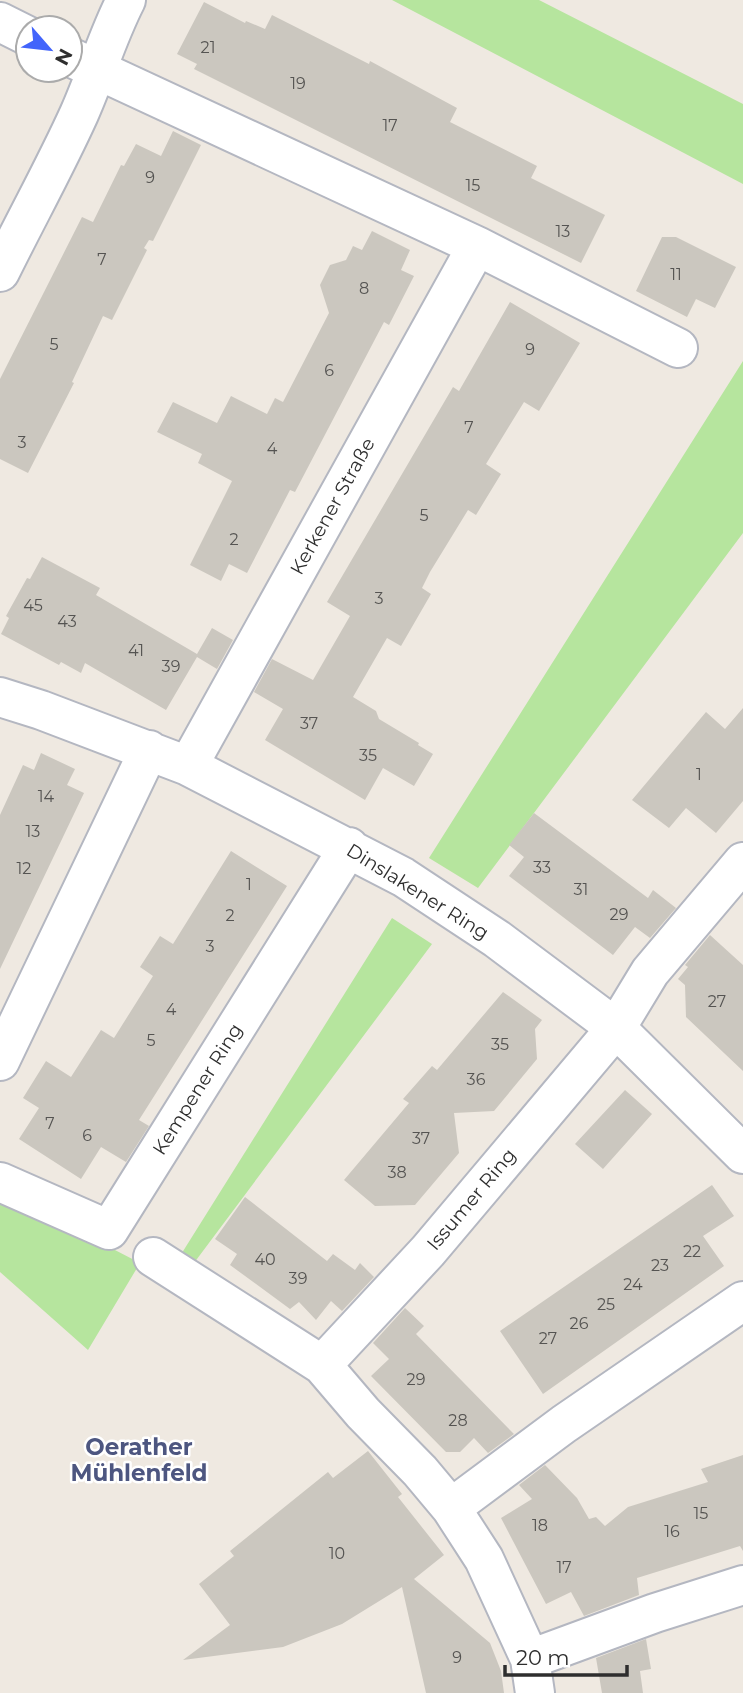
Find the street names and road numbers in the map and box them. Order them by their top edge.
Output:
street label: Kerkener Straße [285,434,380,579]
street label: Dinslakener Ring [342,838,493,944]
street label: Kempener Ring [148,1019,247,1159]
street label: Issumer Ring [422,1144,521,1255]

